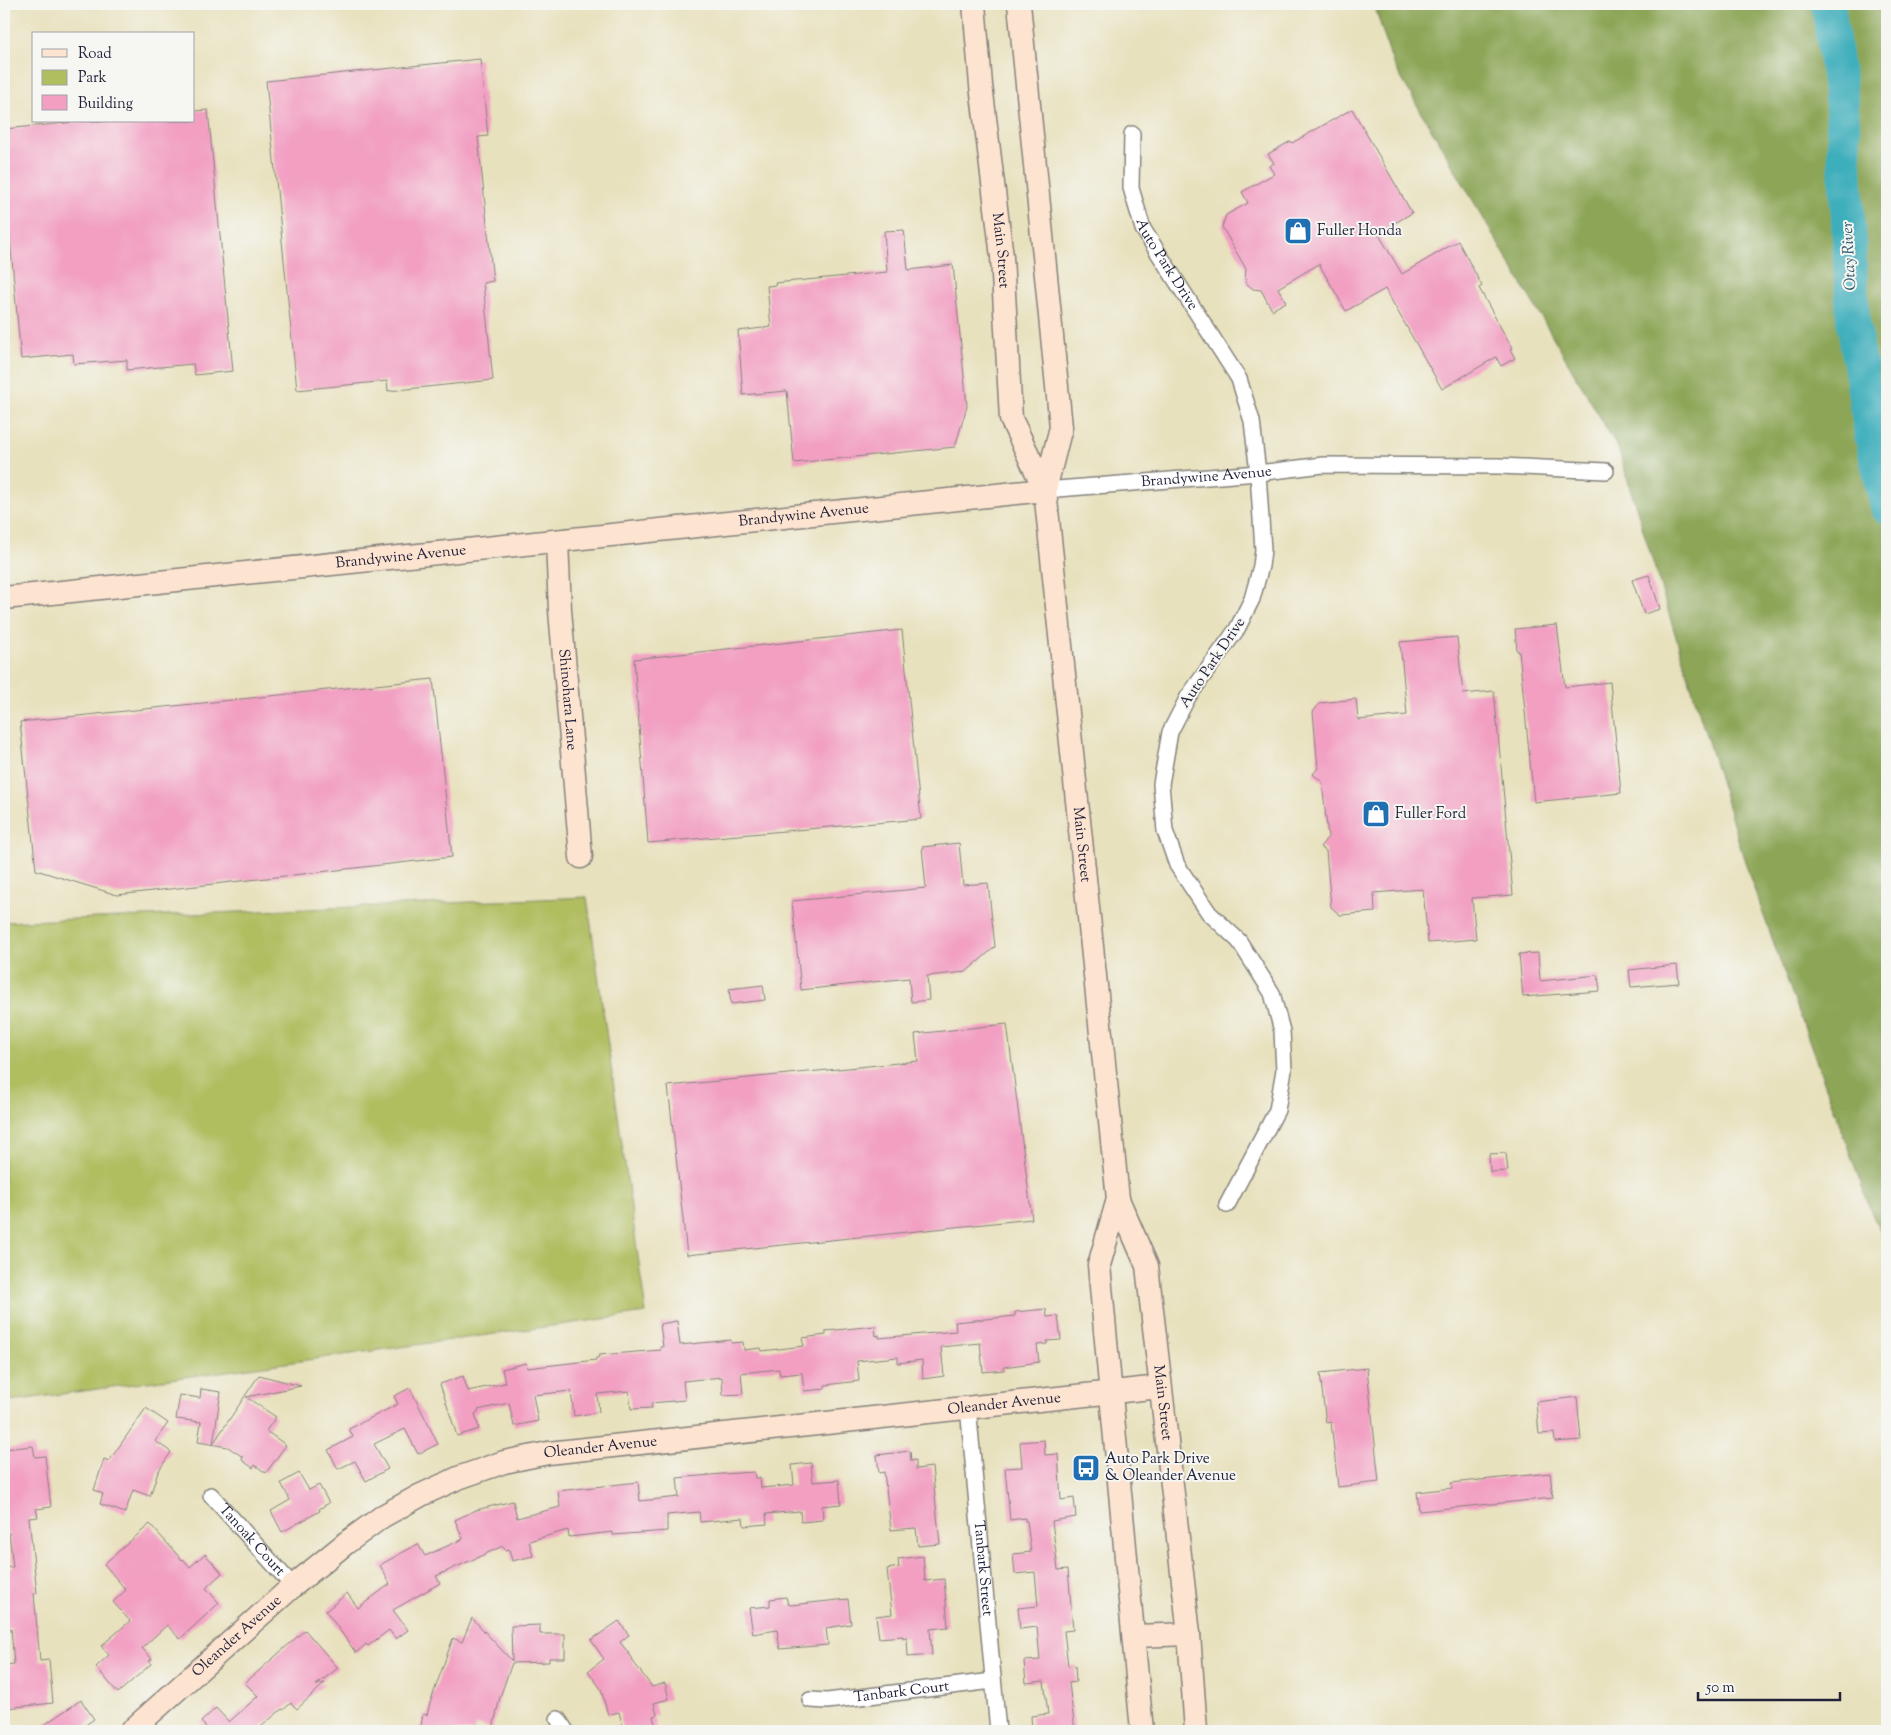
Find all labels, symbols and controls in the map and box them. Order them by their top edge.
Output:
legend [32,32,195,122]
text: Road [78,44,112,65]
text: Park [78,68,107,89]
text: Building [78,94,133,115]
street label: Main Street [986,212,1014,289]
street label: Auto Park Drive [1130,216,1203,314]
shop icon: Fuller Honda [1283,216,1313,246]
place label: Fuller Honda [1317,221,1402,242]
water label: Otay River [1837,221,1863,291]
street label: Brandywine Avenue [1140,461,1273,493]
street label: Brandywine Avenue [737,498,870,532]
street label: Brandywine Avenue [335,540,467,574]
street label: Auto Park Drive [1175,614,1251,712]
street label: Shinohara Lane [553,648,582,751]
shop icon: Fuller Ford [1361,799,1391,829]
place label: Fuller Ford [1395,804,1467,825]
street label: Main Street [1067,806,1096,883]
street label: Main Street [1148,1364,1177,1442]
street label: Oleander Avenue [946,1387,1062,1420]
street label: Oleander Avenue [543,1431,658,1464]
place label: Auto Park Drive & Oleander Avenue [1105,1449,1236,1487]
bus stop icon: Auto Park Drive & Oleander Avenue [1071,1453,1101,1483]
street label: Tanoak Court [214,1500,290,1581]
street label: Tanbark Street [968,1520,998,1617]
street label: Oleander Avenue [187,1591,286,1682]
scale bar [1698,1670,1841,1702]
street label: Tanbark Court [852,1676,950,1708]
text: 50 m [1705,1678,1735,1699]

